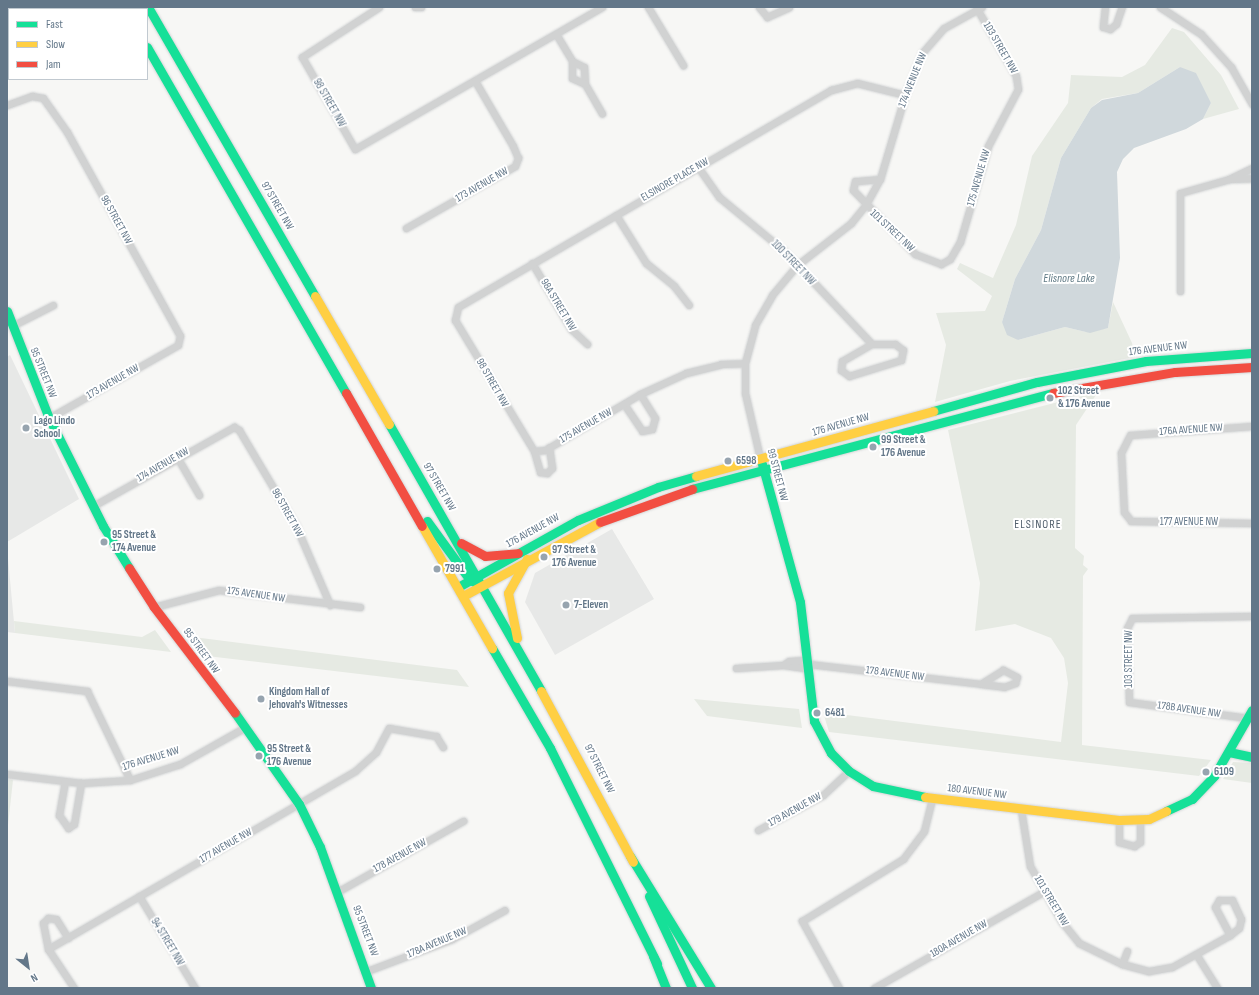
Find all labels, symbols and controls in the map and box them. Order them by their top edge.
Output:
legend [8,8,148,80]
text: Fast [46,17,63,32]
street label: 103 STREET NW [980,20,1020,76]
text: Slow [46,37,65,52]
street label: 174 AVENUE NW [896,51,930,109]
text: Jam [46,57,61,72]
street label: 98 STREET NW [310,76,348,130]
street label: 175 AVENUE NW [965,148,993,208]
street label: ELSINORE PLACE NW [639,155,711,205]
street label: 173 AVENUE NW [453,165,511,205]
street label: 97 STREET NW [258,180,296,232]
street label: 96 STREET NW [97,193,135,247]
street label: 101 STREET NW [867,207,917,255]
street label: 100 STREET NW [768,238,818,288]
water label: Elisnore Lake [1043,272,1095,286]
street label: 98A STREET NW [537,277,579,333]
street label: 176 AVENUE NW [1128,339,1188,359]
street label: 95 STREET NW [27,346,59,400]
street label: 98 STREET NW [473,356,511,410]
street label: 173 AVENUE NW [84,362,142,402]
place label: 102 Street & 176 Avenue [1058,385,1110,411]
marker: 102 Street & 176 Avenue [1045,393,1055,403]
street label: 175 AVENUE NW [557,406,615,446]
street label: 176 AVENUE NW [811,411,871,439]
place label: Lago Lindo School [34,415,75,441]
street label: 176A AVENUE NW [1159,421,1223,439]
marker: Lago Lindo School [21,423,31,433]
place label: 99 Street & 176 Avenue [881,434,926,460]
marker: 99 Street & 176 Avenue [868,442,878,452]
street label: 174 AVENUE NW [135,445,191,485]
street label: 99 STREET NW [764,447,790,503]
place label: 6598 [736,454,756,468]
marker: 6598 [723,456,733,466]
street label: 97 STREET NW [420,461,458,513]
street label: 96 STREET NW [268,486,306,540]
street label: 176 AVENUE NW [504,511,562,551]
street label: 177 AVENUE NW [1160,515,1218,529]
district label: ELSINORE [1014,518,1062,532]
place label: 95 Street & 174 Avenue [112,529,156,555]
marker: 95 Street & 174 Avenue [99,537,109,547]
place label: 97 Street & 176 Avenue [552,544,597,570]
marker: 97 Street & 176 Avenue [539,552,549,562]
place label: 7991 [445,562,465,576]
marker: 7991 [432,564,442,574]
street label: 175 AVENUE NW [226,584,286,606]
place label: 7-Eleven [574,598,608,612]
marker: 7-Eleven [561,600,571,610]
street label: 95 STREET NW [180,626,222,676]
street label: 103 STREET NW [1122,630,1136,688]
street label: 178 AVENUE NW [865,664,925,684]
place label: Kingdom Hall of Jehovah's Witnesses [269,686,348,712]
marker: Kingdom Hall of Jehovah's Witnesses [256,694,266,704]
street label: 178B AVENUE NW [1157,699,1221,721]
place label: 6481 [825,706,845,720]
marker: 6481 [812,708,822,718]
street label: 97 STREET NW [581,742,617,796]
place label: 95 Street & 176 Avenue [267,743,312,769]
street label: 176 AVENUE NW [121,744,181,774]
marker: 95 Street & 176 Avenue [254,751,264,761]
place label: 6109 [1214,765,1234,779]
marker: 6109 [1201,767,1211,777]
street label: 180 AVENUE NW [947,782,1007,802]
street label: 179 AVENUE NW [766,790,824,830]
street label: 177 AVENUE NW [197,826,255,866]
street label: 178 AVENUE NW [371,836,429,876]
street label: 101 STREET NW [1031,873,1071,929]
street label: 95 STREET NW [349,904,381,958]
street label: 94 STREET NW [148,916,186,968]
street label: 180A AVENUE NW [928,917,990,961]
street label: 178A AVENUE NW [405,925,469,961]
north arrow [8,947,48,987]
text: N [28,971,40,985]

